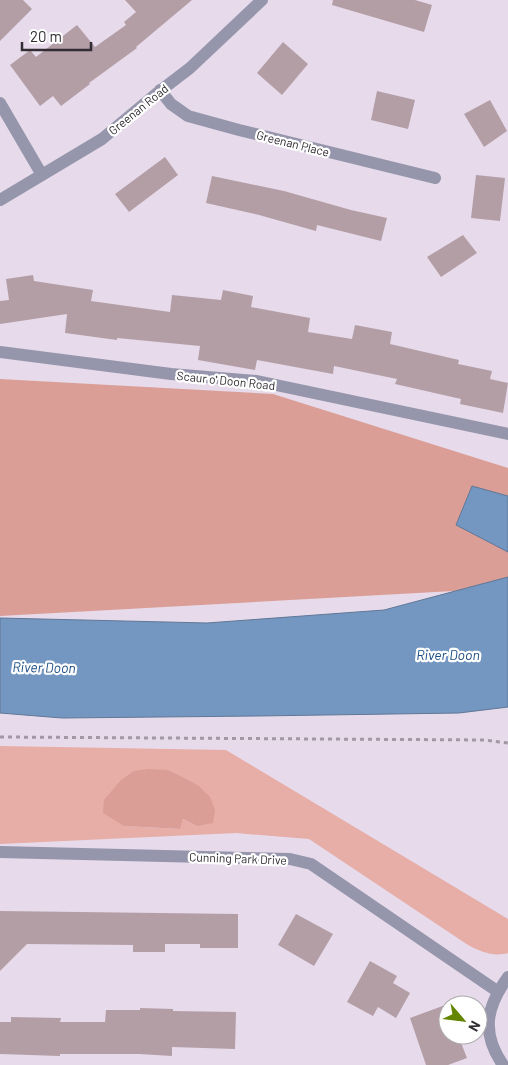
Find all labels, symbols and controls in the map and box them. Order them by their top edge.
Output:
scale bar [22,20,91,52]
text: 20 m [30,27,62,45]
street label: Greenan Road [105,81,171,137]
street label: Greenan Place [255,127,331,159]
street label: Scaur o' Doon Road [176,368,276,392]
water label: River Doon [416,646,480,663]
water label: River Doon [12,658,76,676]
street label: Cunning Park Drive [189,849,287,867]
north arrow [438,995,488,1045]
text: N [465,1018,485,1034]

